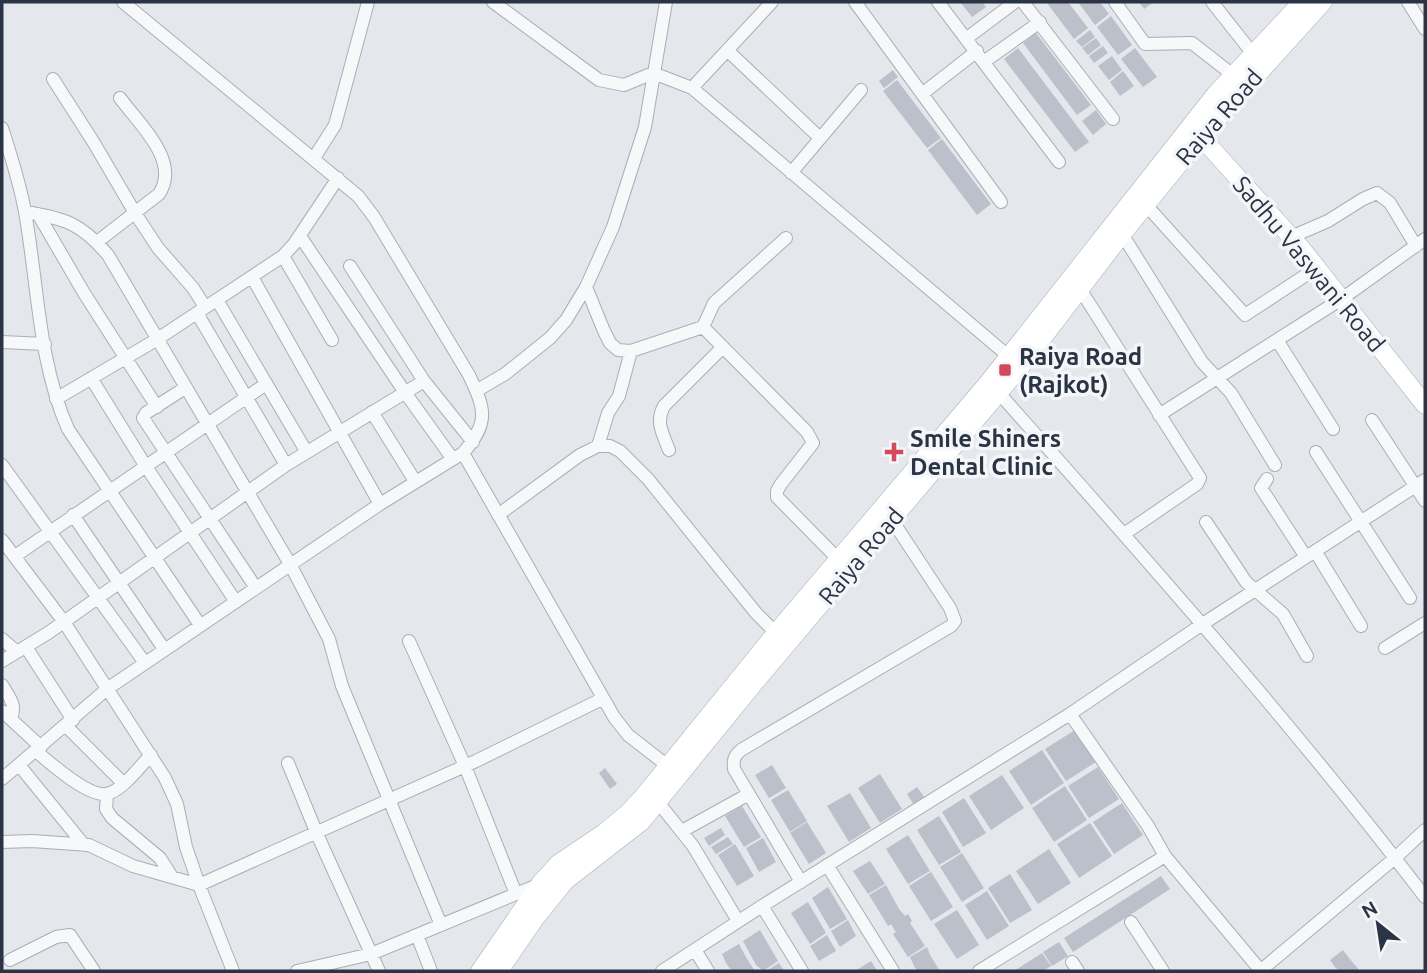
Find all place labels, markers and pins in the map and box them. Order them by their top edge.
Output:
place label: Raiya Road (Rajkot) [1019,343,1142,398]
marker: Raiya Road (Rajkot) [997,362,1013,378]
place label: Smile Shiners Dental Clinic [910,425,1061,480]
marker: Smile Shiners Dental Clinic [884,442,904,462]

